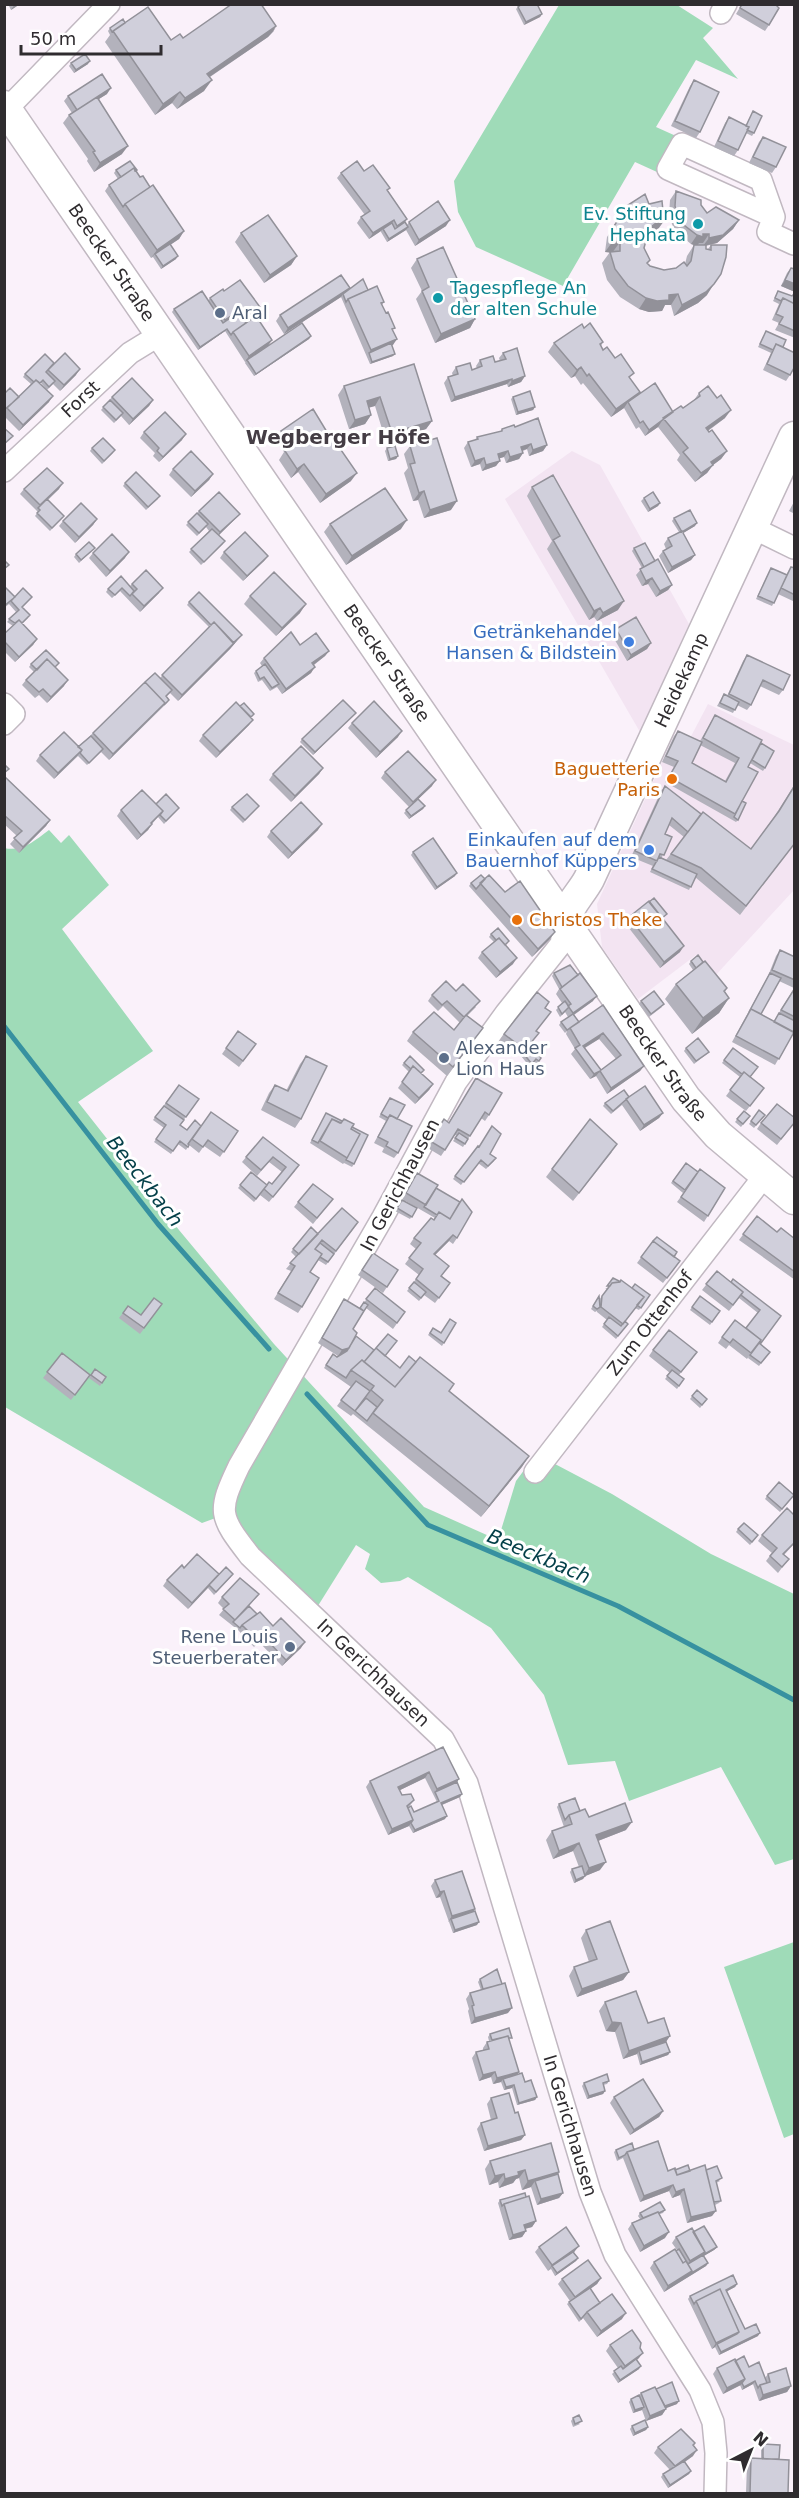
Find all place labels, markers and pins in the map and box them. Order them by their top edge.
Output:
place label: Ev. Stiftung Hephata [583,203,686,245]
marker: Ev. Stiftung Hephata [691,217,705,231]
place label: Tagespflege An der alten Schule [449,277,597,319]
marker: Tagespflege An der alten Schule [431,291,445,305]
place label: Aral [232,302,268,323]
marker: Aral [213,306,227,320]
place label: Getränkehandel Hansen & Bildstein [446,621,617,663]
marker: Getränkehandel Hansen & Bildstein [622,635,636,649]
place label: Baguetterie Paris [554,758,660,800]
marker: Baguetterie Paris [665,772,679,786]
place label: Einkaufen auf dem Bauernhof Küppers [465,829,637,871]
marker: Einkaufen auf dem Bauernhof Küppers [642,843,656,857]
place label: Christos Theke [529,909,662,930]
marker: Christos Theke [510,913,524,927]
place label: Alexander Lion Haus [456,1037,548,1079]
marker: Alexander Lion Haus [437,1051,451,1065]
place label: Rene Louis Steuerberater [152,1626,279,1668]
marker: Rene Louis Steuerberater [283,1640,297,1654]

